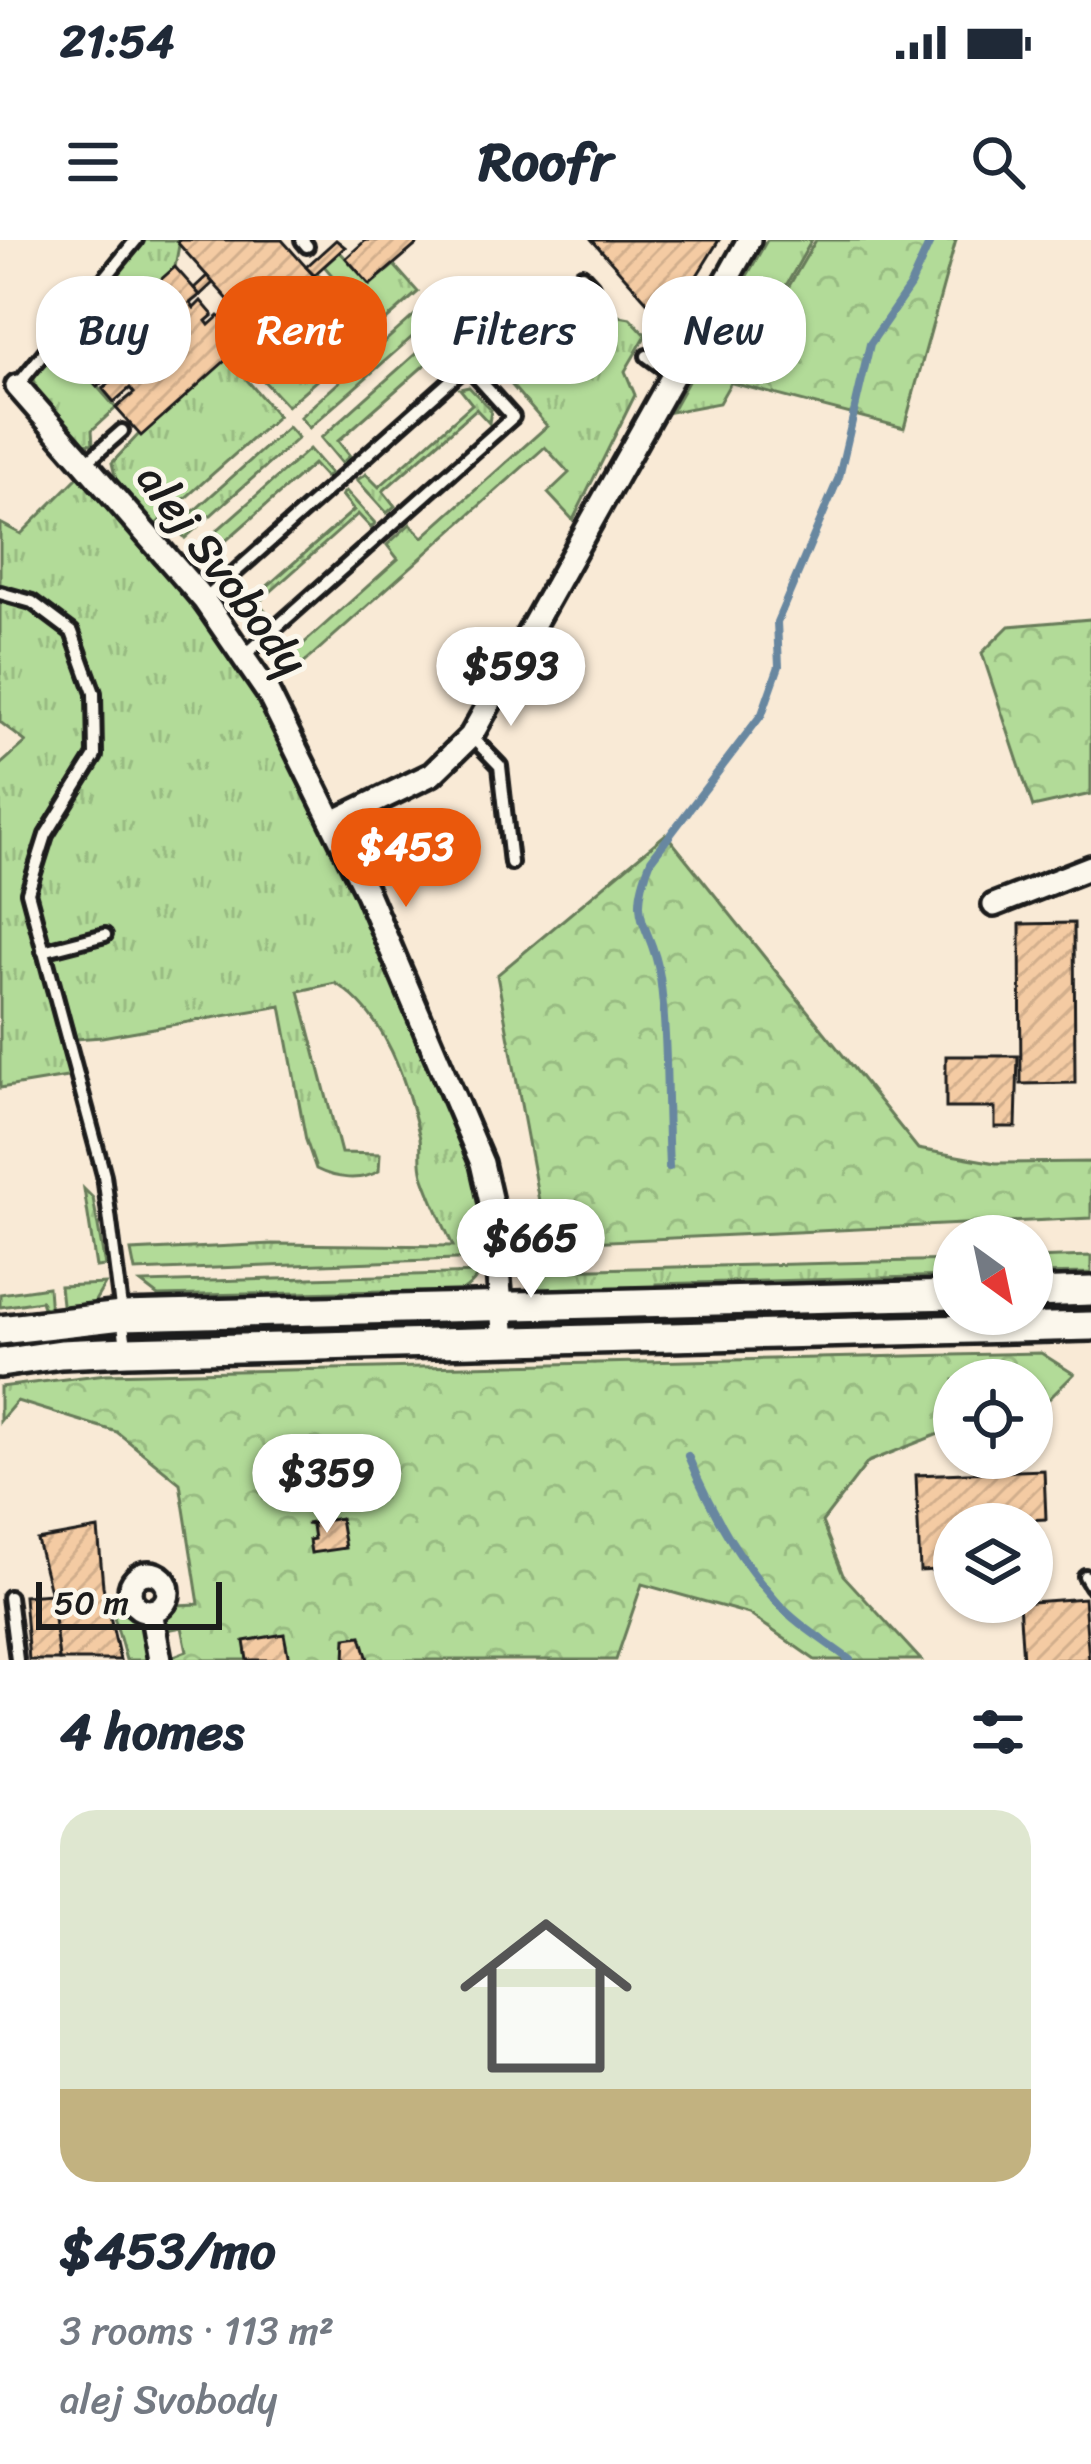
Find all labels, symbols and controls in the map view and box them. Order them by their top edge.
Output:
text: 21:54 [60,2,174,82]
text: Roofr [479,114,612,210]
icon: menu [60,129,126,195]
icon: search [965,129,1031,195]
chip: Buy [36,276,191,384]
chip: Rent [215,276,387,384]
chip: Filters [411,276,618,384]
chip: New [642,276,806,384]
street label: alej Svobody [115,445,330,695]
pin: $593 [440,627,582,729]
text: $593 [463,631,559,700]
pin: $453 [335,808,477,910]
text: $453 [358,812,454,881]
pin: $665 [460,1199,602,1301]
text: $665 [484,1203,578,1272]
north arrow [933,1215,1053,1335]
map controls [933,1215,1053,1623]
button: locate [933,1359,1053,1479]
pin: $359 [256,1434,398,1536]
text: $359 [279,1438,375,1507]
button: layers [933,1503,1053,1623]
text: 50 m [54,1574,129,1632]
scale bar [36,1576,222,1629]
text: 4 homes [60,1687,244,1777]
icon: filters [965,1699,1031,1765]
icon: home [438,1888,654,2104]
text: $453/mo [60,2206,276,2296]
text: 3 rooms · 113 m² [60,2296,334,2365]
text: alej Svobody [60,2365,277,2434]

